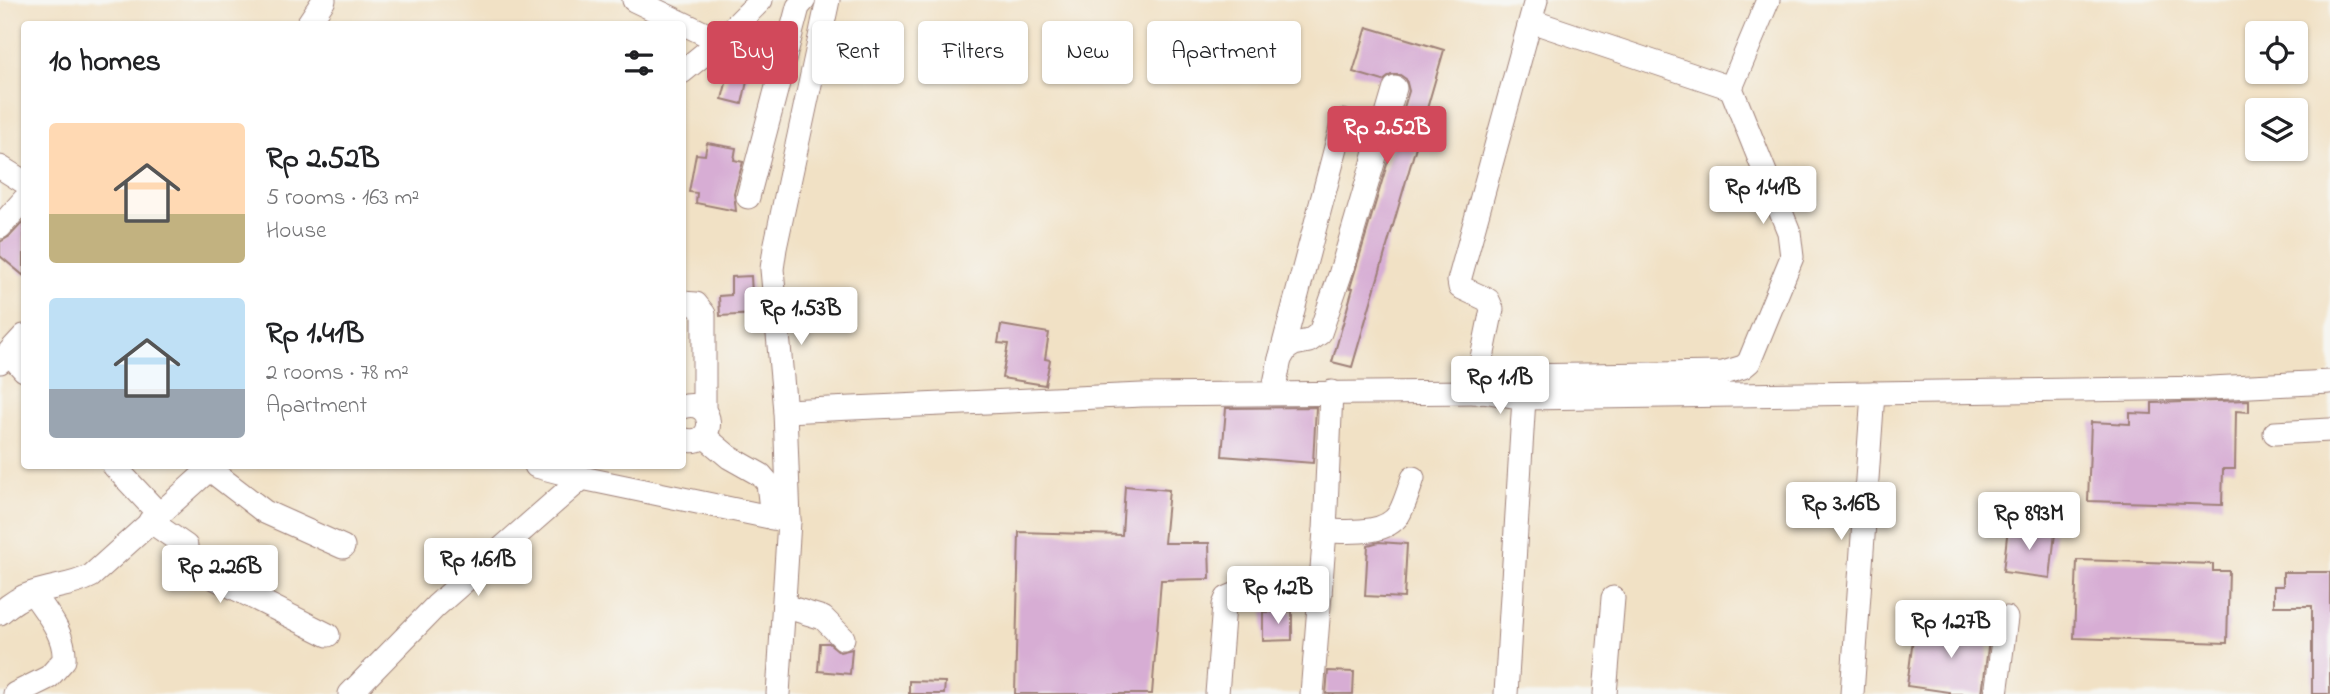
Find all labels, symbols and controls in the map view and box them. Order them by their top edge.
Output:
chip: Buy [707,21,798,84]
chip: Rent [812,21,904,84]
chip: Filters [918,21,1028,84]
chip: New [1042,21,1133,84]
chip: Apartment [1147,21,1301,84]
map controls [2245,21,2308,161]
button: locate [2245,21,2308,84]
text: 10 homes [49,41,161,85]
icon: filters [620,44,658,82]
button: layers [2245,98,2308,161]
pin: Rp 2.52B [1315,106,1459,166]
text: Rp 2.52B [1343,112,1431,145]
text: Rp 2.52B [266,138,380,182]
icon: home [105,151,189,235]
pin: Rp 1.41B [1691,166,1835,226]
text: Rp 1.41B [1725,172,1801,205]
text: 5 rooms · 163 m² [266,182,419,215]
text: House [266,215,326,248]
pin: Rp 1.53B [729,288,873,347]
text: Rp 1.53B [760,293,842,326]
text: Rp 1.41B [266,313,364,357]
icon: home [105,326,189,410]
pin: Rp 1.1B [1435,356,1565,416]
text: 2 rooms · 78 m² [266,357,409,390]
text: Rp 1.1B [1467,362,1533,395]
text: Apartment [266,390,367,423]
pin: Rp 3.16B [1769,482,1913,542]
text: Rp 3.16B [1802,488,1880,521]
pin: Rp 893M [1964,492,2094,552]
text: Rp 893M [1994,498,2064,531]
pin: Rp 1.61B [406,538,550,598]
text: Rp 1.61B [440,544,516,577]
pin: Rp 2.26B [148,546,292,605]
text: Rp 2.26B [178,551,262,584]
pin: Rp 1.2B [1213,566,1343,626]
text: Rp 1.2B [1243,572,1313,605]
pin: Rp 1.27B [1879,600,2023,660]
text: Rp 1.27B [1911,606,1991,639]

